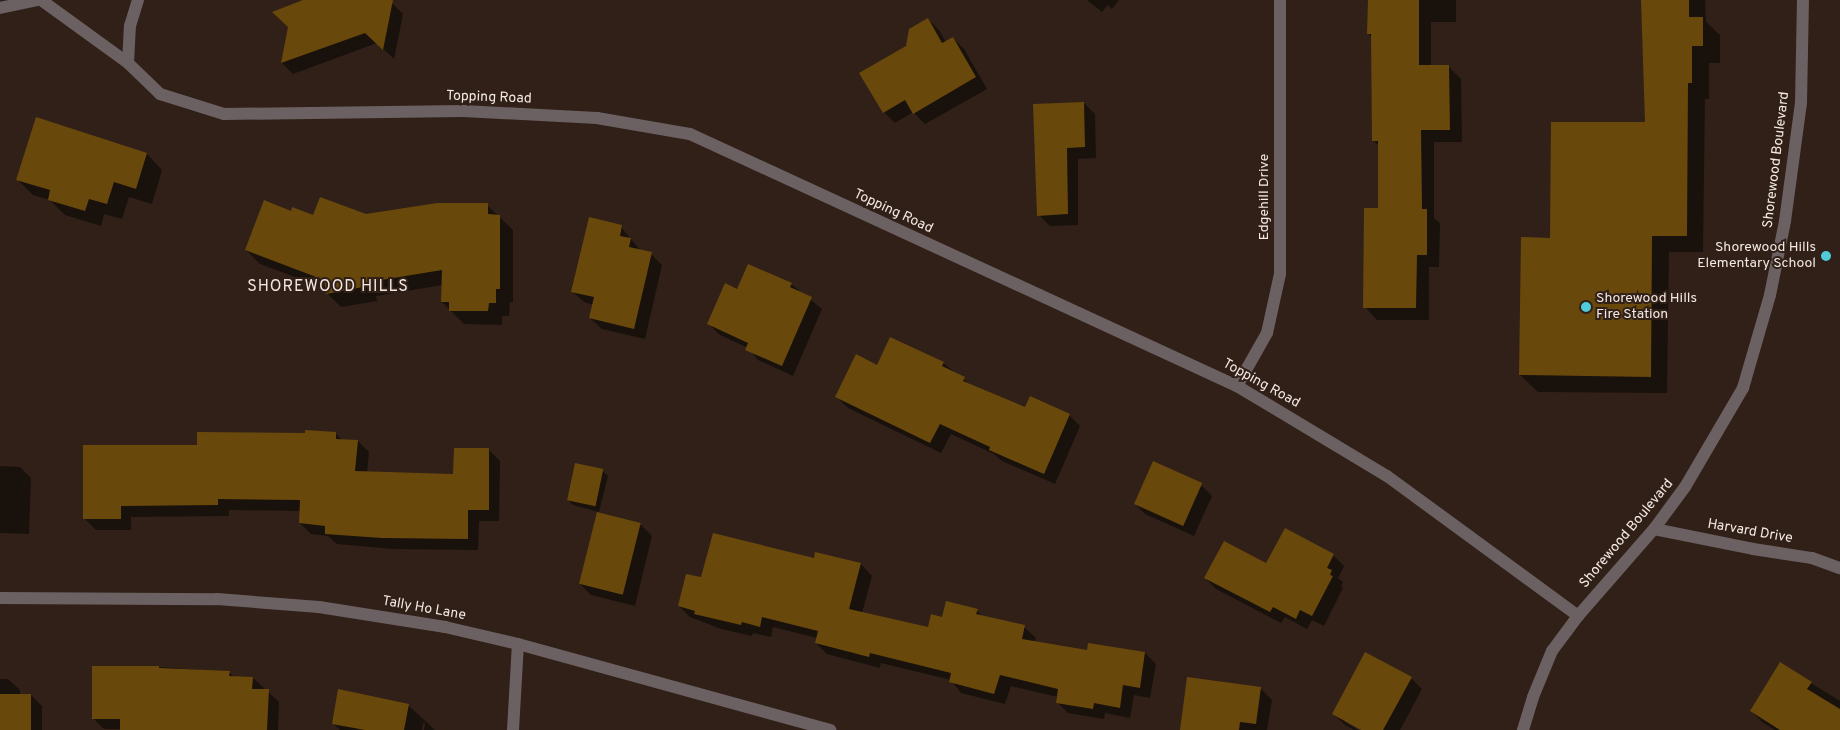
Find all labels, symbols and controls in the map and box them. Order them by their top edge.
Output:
street label: Topping Road [446,88,532,108]
street label: Shorewood Boulevard [1760,91,1794,229]
street label: Edgehill Drive [1257,154,1273,240]
street label: Topping Road [851,186,935,238]
place label: Shorewood Hills Elementary School [1697,240,1816,272]
marker: Shorewood Hills Elementary School [1820,250,1832,262]
district label: SHOREWOOD HILLS [245,277,411,297]
place label: Shorewood Hills Fire Station [1596,291,1697,324]
marker: Shorewood Hills Fire Station [1580,301,1592,313]
street label: Topping Road [1219,356,1303,412]
street label: Shorewood Boulevard [1576,476,1678,592]
street label: Harvard Drive [1706,516,1794,548]
street label: Tally Ho Lane [381,593,467,625]

